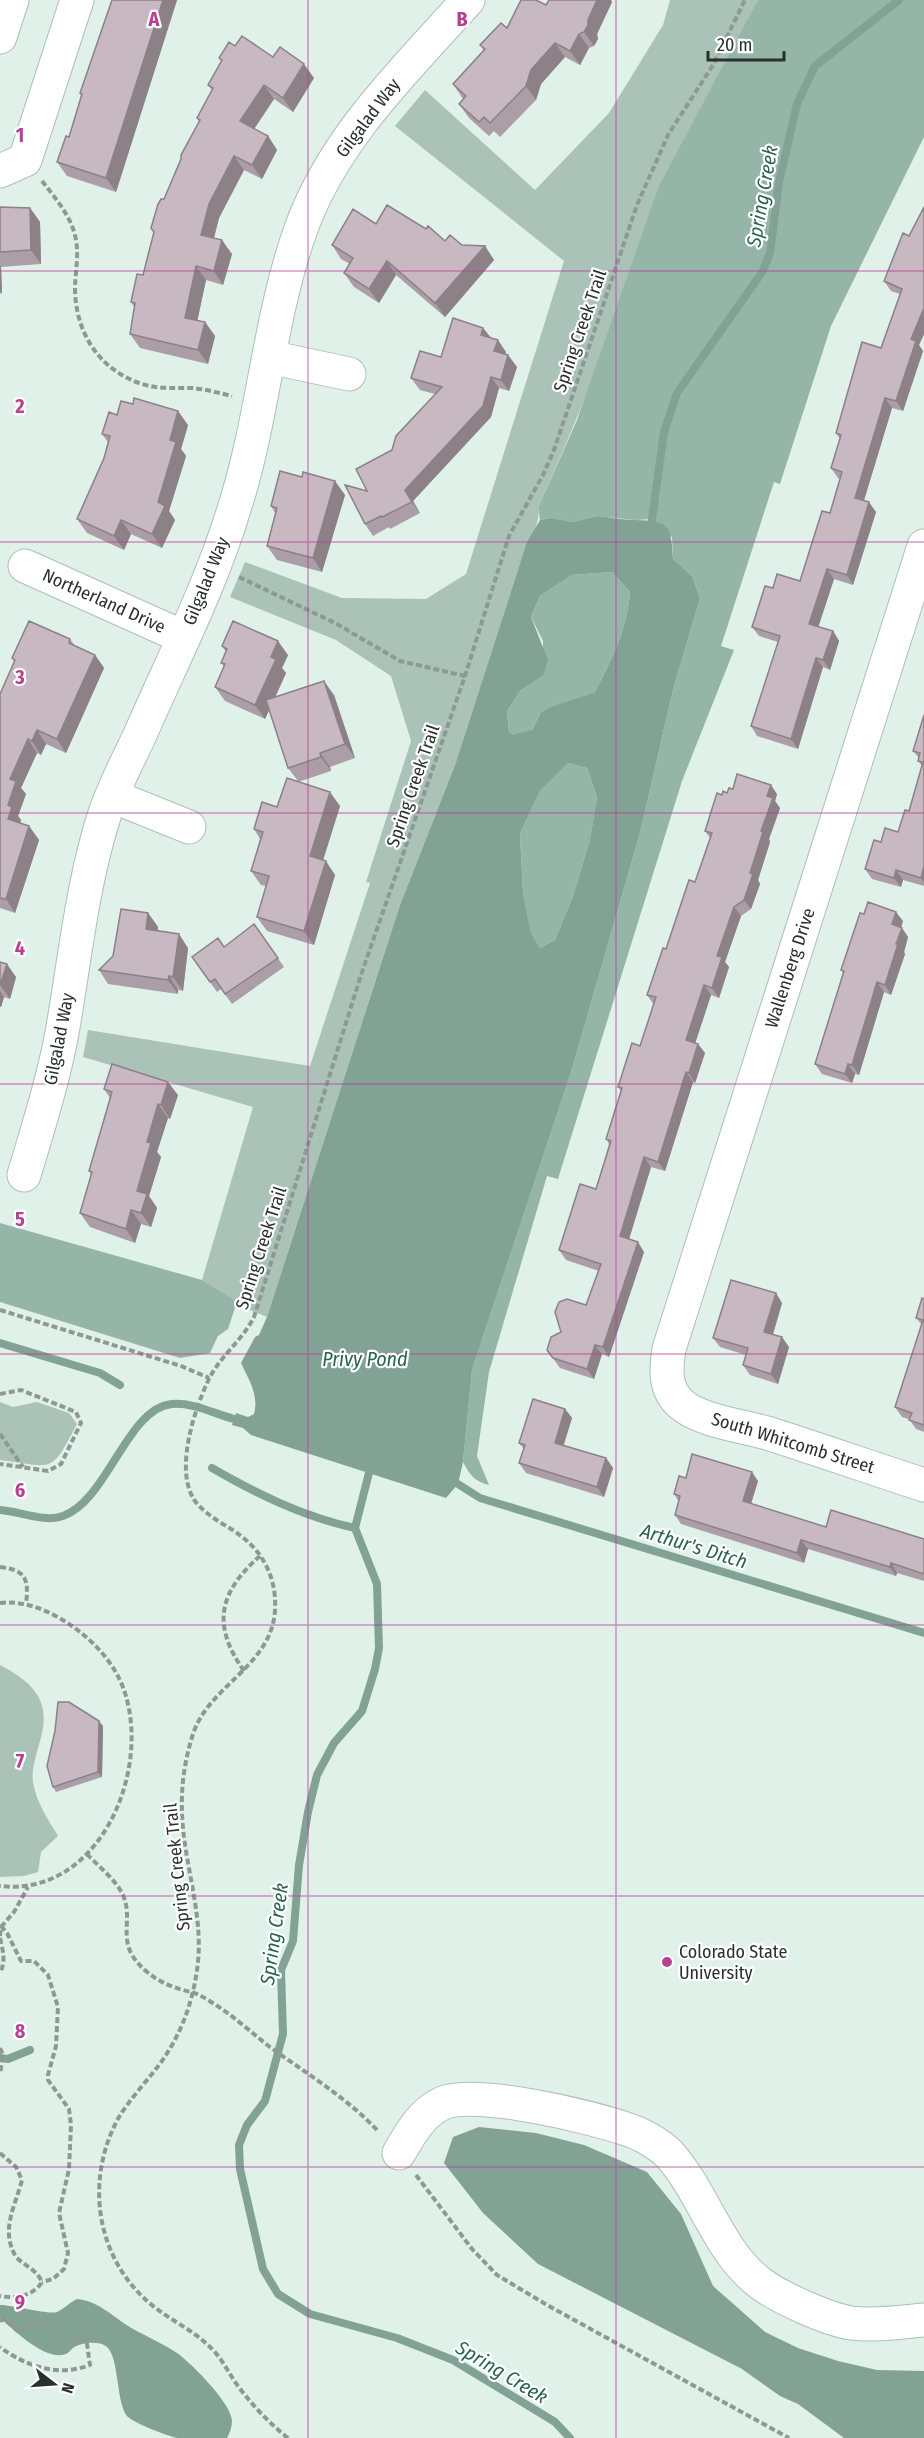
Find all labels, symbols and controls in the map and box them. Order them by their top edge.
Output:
text: A [148,7,161,31]
text: B [456,7,468,31]
scale bar [708,24,784,62]
text: 20 m [717,34,752,56]
street label: Gilgalad Way [331,74,405,162]
text: 1 [16,123,24,147]
water label: Spring Creek [741,143,783,250]
street label: Spring Creek Trail [549,267,611,395]
text: 2 [14,394,25,418]
street label: Gilgalad Way [178,534,234,628]
street label: Northerland Drive [39,564,169,638]
text: 3 [14,665,25,689]
street label: Spring Creek Trail [382,722,444,850]
street label: Wallenberg Drive [760,905,820,1031]
text: 4 [15,936,25,960]
street label: Gilgalad Way [39,991,79,1087]
street label: Spring Creek Trail [231,1183,291,1312]
text: 5 [15,1207,25,1231]
water label: Privy Pond [322,1347,408,1371]
street label: South Whitcomb Street [709,1408,877,1478]
text: 6 [15,1478,25,1502]
water label: Arthur's Ditch [637,1518,750,1574]
text: 7 [16,1749,25,1773]
street label: Spring Creek Trail [159,1802,195,1932]
water label: Spring Creek [255,1881,293,1988]
place label: Colorado State University [679,1941,787,1984]
marker: Colorado State University [660,1955,674,1969]
text: 8 [15,2019,26,2043]
text: 9 [15,2290,25,2314]
water label: Spring Creek [451,2335,552,2409]
north arrow [24,2354,84,2414]
text: N [57,2381,78,2396]

